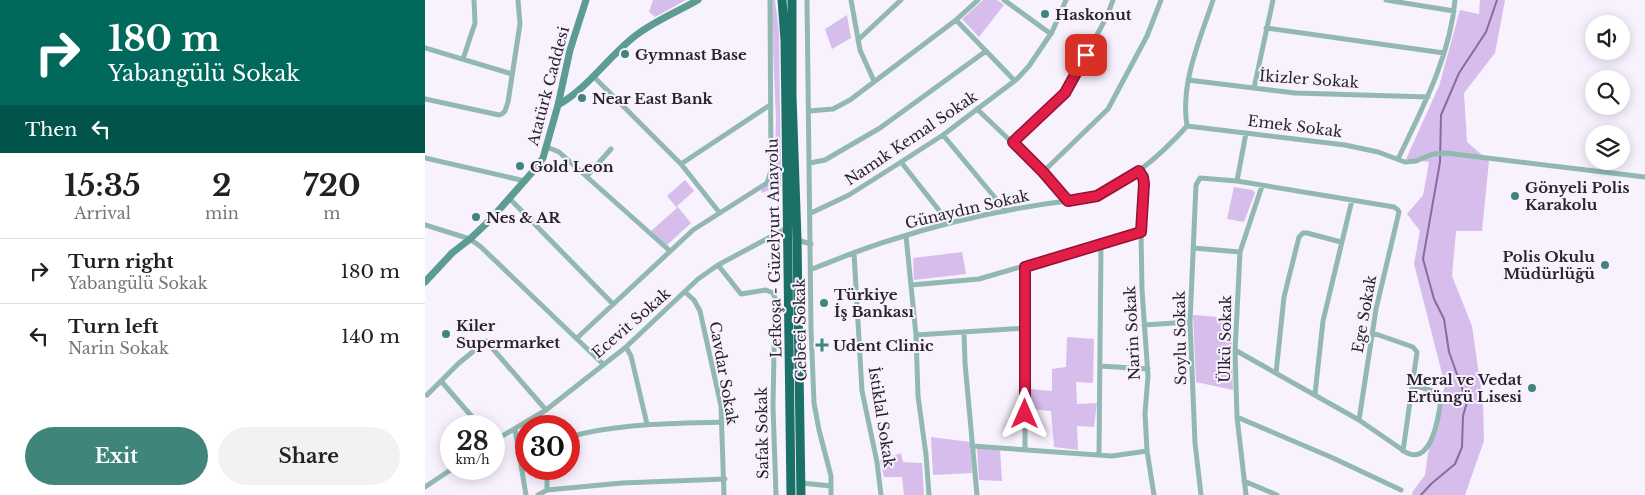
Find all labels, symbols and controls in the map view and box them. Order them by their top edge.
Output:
place label: Haskonut [1055,5,1132,24]
marker: Haskonut [1039,8,1051,20]
map controls [1585,15,1630,170]
button: sound [1585,15,1630,60]
text: 180 m [108,17,220,60]
icon: right [25,20,90,85]
street label: Atatürk Caddesi [523,24,573,149]
pin [1065,34,1107,76]
icon: arrive [1072,41,1100,69]
place label: Gymnast Base [635,45,747,64]
marker: Gymnast Base [619,48,631,60]
text: Yabangülü Sokak [108,60,300,87]
street label: İkizler Sokak [1259,66,1360,92]
button: search [1585,70,1630,115]
street label: Namık Kemal Sokak [841,86,981,189]
place label: Near East Bank [592,89,714,108]
marker: Near East Bank [576,92,588,104]
street label: Emek Sokak [1247,111,1344,141]
icon: left [87,115,115,143]
text: Then [25,118,77,141]
button: layers [1585,125,1630,170]
street label: Lefkoşa - Güzelyurt Anayolu [763,138,785,358]
place label: Gold Leon [530,157,614,176]
marker: Gold Leon [514,160,526,172]
text: 15:35 [64,167,141,204]
text: 2 [212,167,232,204]
text: 720 [303,167,361,204]
place label: Gönyeli Polis Karakolu [1525,178,1629,214]
street label: Günaydın Sokak [903,185,1032,233]
marker: Gönyeli Polis Karakolu [1509,190,1521,202]
text: Arrival [74,203,131,223]
text: min [205,203,239,223]
text: m [323,203,340,223]
place label: Nes & AR [486,208,561,227]
marker: Nes & AR [470,211,482,223]
place label: Polis Okulu Müdürlüğü [1502,247,1595,283]
text: Turn right [68,250,174,273]
icon: right [25,257,53,285]
marker: Polis Okulu Müdürlüğü [1599,259,1611,271]
text: 180 m [341,260,400,283]
text: Yabangülü Sokak [68,273,208,293]
street label: Ege Sokak [1348,273,1380,355]
street label: Cebeci Sokak [790,278,810,382]
street label: Ecevit Sokak [588,283,675,362]
place label: Türkiye İş Bankası [834,285,914,321]
street label: Narin Sokak [1120,285,1144,381]
street label: Soylu Sokak [1170,290,1190,385]
street label: Ülkü Sokak [1215,294,1235,383]
marker: Türkiye İş Bankası [818,297,830,309]
text: Turn left [68,315,159,338]
place label: Kiler Supermarket [456,316,560,352]
street label: Cavdar Sokak [706,320,743,427]
icon: left [25,322,53,350]
text: 140 m [341,325,400,348]
marker: Kiler Supermarket [440,328,452,340]
place label: Udent Clinic [833,336,934,355]
text: Narin Sokak [68,338,169,358]
marker: Udent Clinic [815,338,829,352]
street label: İstiklal Sokak [865,365,899,469]
place label: Meral ve Vedat Ertüngü Lisesi [1406,370,1523,406]
marker: Meral ve Vedat Ertüngü Lisesi [1526,382,1538,394]
street label: Safak Sokak [752,386,772,479]
position arrow [998,387,1050,439]
speed limit sign: 30 [515,415,580,480]
text: 28 [456,426,489,457]
button: Exit [25,427,208,485]
button: Share [218,427,400,485]
text: km/h [455,452,490,467]

